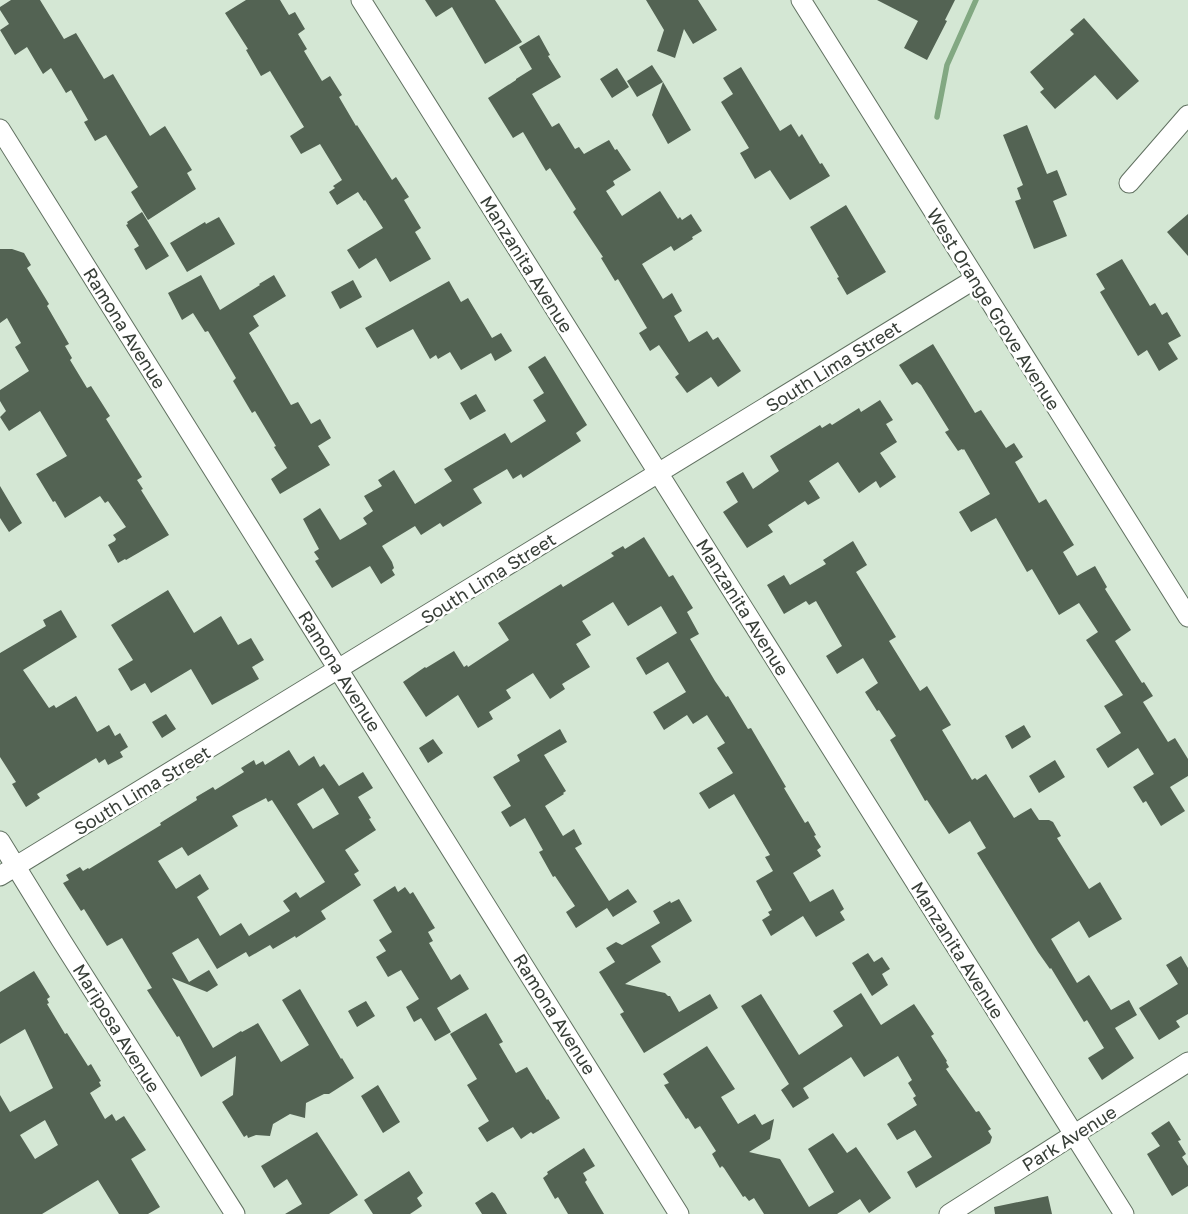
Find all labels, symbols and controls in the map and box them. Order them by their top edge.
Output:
street label: Manzanita Avenue [476,191,578,337]
street label: West Orange Grove Avenue [923,204,1065,414]
street label: Ramona Avenue [79,264,171,392]
street label: South Lima Street [761,316,905,416]
street label: South Lima Street [416,528,560,628]
street label: Manzanita Avenue [692,534,794,680]
street label: Ramona Avenue [294,607,386,735]
street label: South Lima Street [70,741,214,839]
street label: Manzanita Avenue [907,877,1009,1023]
street label: Ramona Avenue [509,950,601,1078]
street label: Mariposa Avenue [69,960,165,1096]
street label: Park Avenue [1018,1100,1120,1176]

